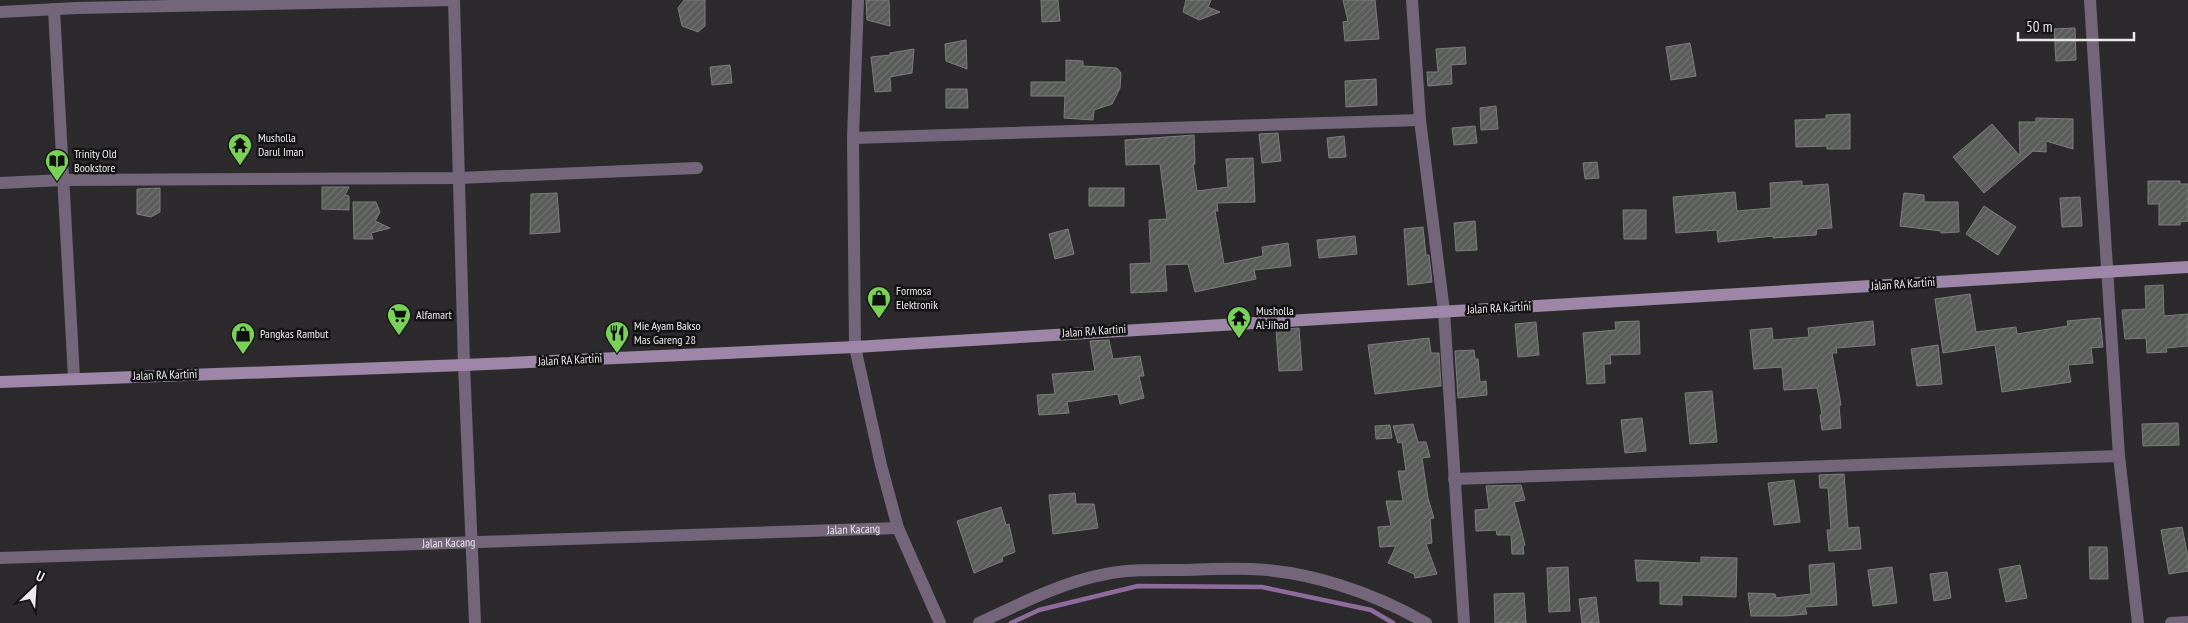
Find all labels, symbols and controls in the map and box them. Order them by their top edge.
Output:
scale bar [2018,10,2134,42]
text: 50 m [2026,17,2052,36]
place label: Musholla Darul Iman [258,130,304,159]
temple icon: Musholla Darul Iman [227,132,253,166]
place label: Trinity Old Bookstore [74,146,117,175]
library icon: Trinity Old Bookstore [44,148,70,182]
street label: Jalan RA Kartini [1869,274,1936,293]
place label: Formosa Elektronik [896,283,938,312]
shop icon: Formosa Elektronik [866,285,892,319]
street label: Jalan RA Kartini [1466,298,1531,317]
supermarket icon: Alfamart [386,302,412,336]
place label: Musholla Al-Jihad [1256,303,1294,332]
temple icon: Musholla Al-Jihad [1226,305,1252,339]
place label: Alfamart [416,307,453,322]
place label: Mie Ayam Bakso Mas Gareng 28 [634,318,701,347]
restaurant icon: Mie Ayam Bakso Mas Gareng 28 [604,320,630,354]
shop icon: Pangkas Rambut [230,321,256,355]
street label: Jalan RA Kartini [1060,321,1127,340]
place label: Pangkas Rambut [260,326,329,341]
street label: Jalan RA Kartini [537,350,602,369]
street label: Jalan RA Kartini [132,366,197,383]
street label: Jalan Kacang [826,521,880,537]
street label: Jalan Kacang [421,534,476,551]
north arrow [10,563,60,613]
text: U [33,567,48,586]

